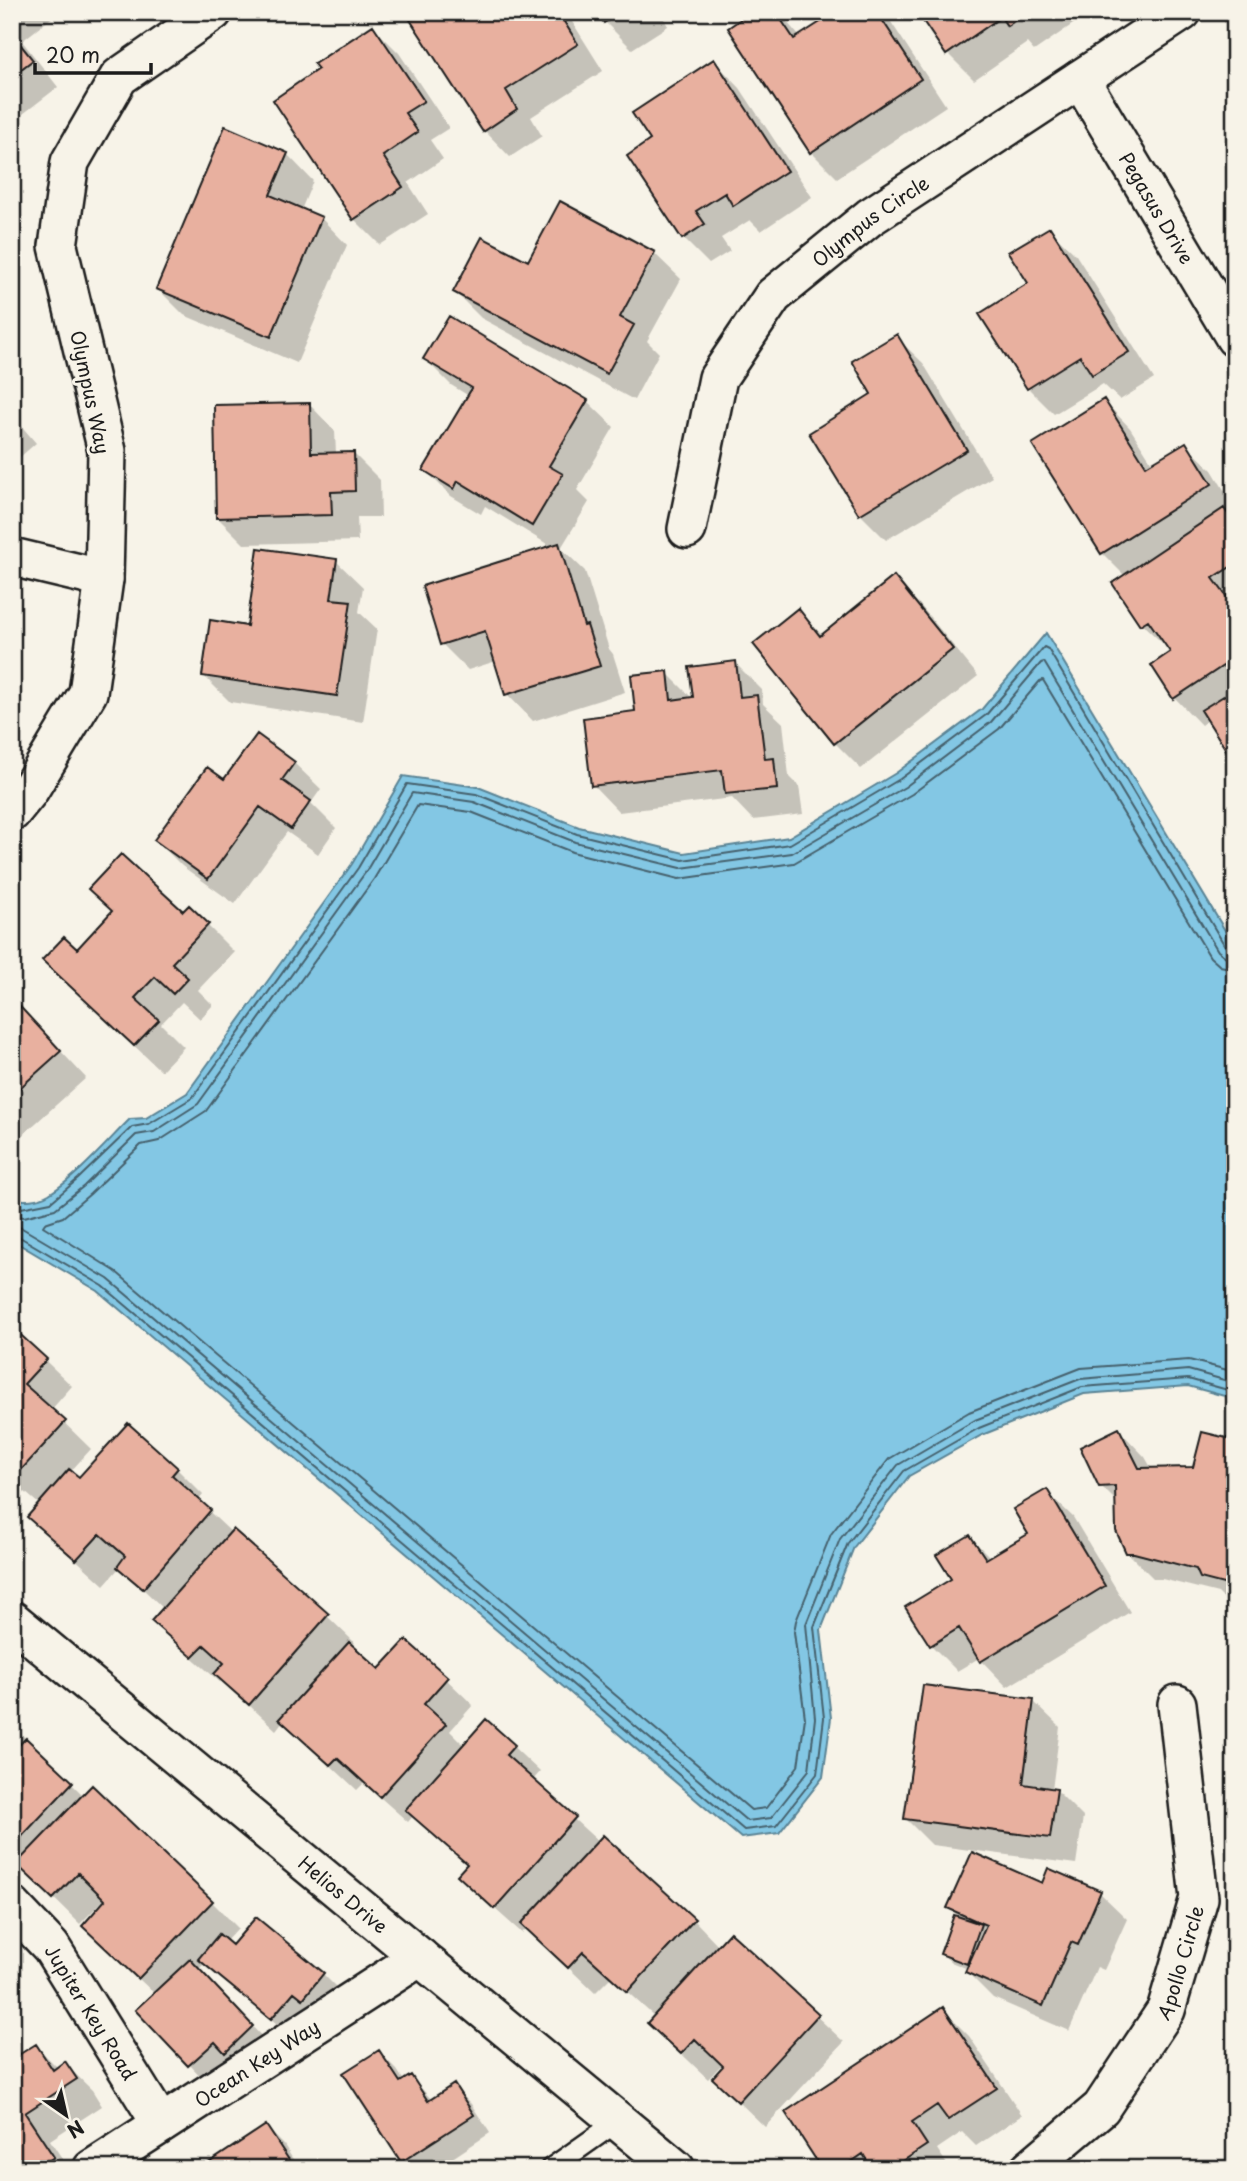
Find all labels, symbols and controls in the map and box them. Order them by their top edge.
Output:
scale bar [35,32,150,76]
text: 20 m [46,38,100,70]
street label: Pegasus Drive [1113,147,1201,269]
street label: Olympus Circle [806,168,934,273]
street label: Olympus Way [64,328,118,456]
street label: Helios Drive [293,1849,394,1939]
street label: Apollo Circle [1150,1902,1210,2025]
street label: Jupiter Key Road [39,1939,144,2085]
street label: Ocean Key Way [189,2012,325,2113]
north arrow [32,2080,102,2150]
text: N [62,2114,90,2146]

